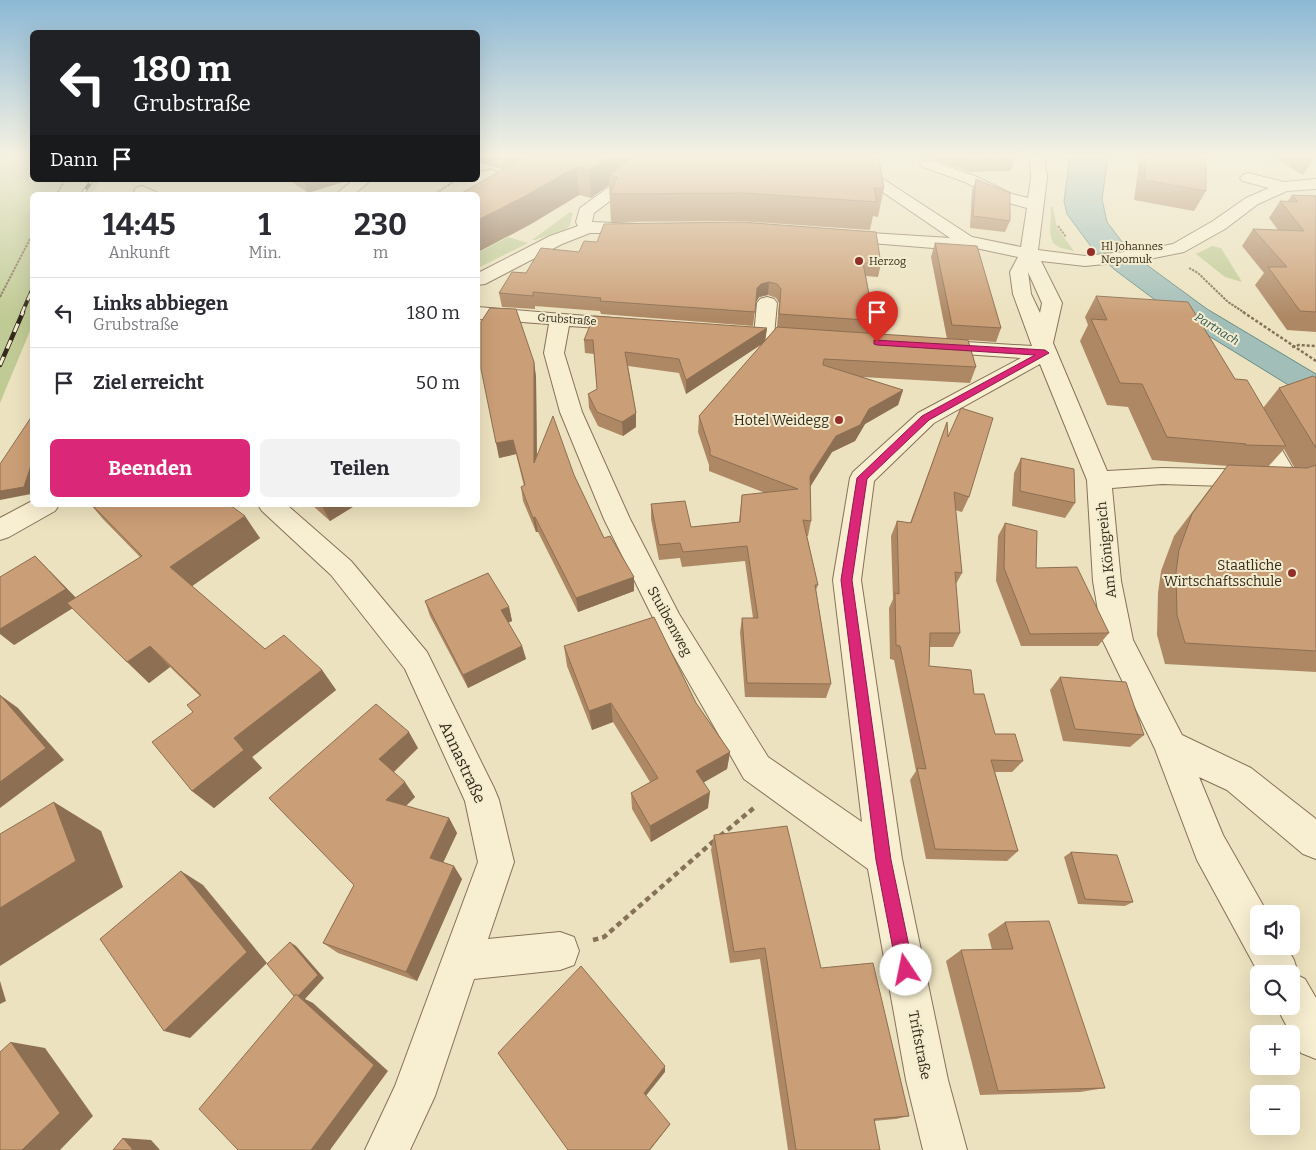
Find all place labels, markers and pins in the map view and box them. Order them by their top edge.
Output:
place label: Hl Johannes Nepomuk [1101,240,1163,266]
marker: Hl Johannes Nepomuk [1085,246,1097,258]
marker: Herzog [853,255,865,267]
place label: Herzog [869,255,906,268]
pin [856,291,898,342]
place label: Hotel Weidegg [734,412,829,429]
marker: Hotel Weidegg [833,414,845,426]
place label: Staatliche Wirtschaftsschule [1164,557,1282,590]
marker: Staatliche Wirtschaftsschule [1286,567,1298,579]

